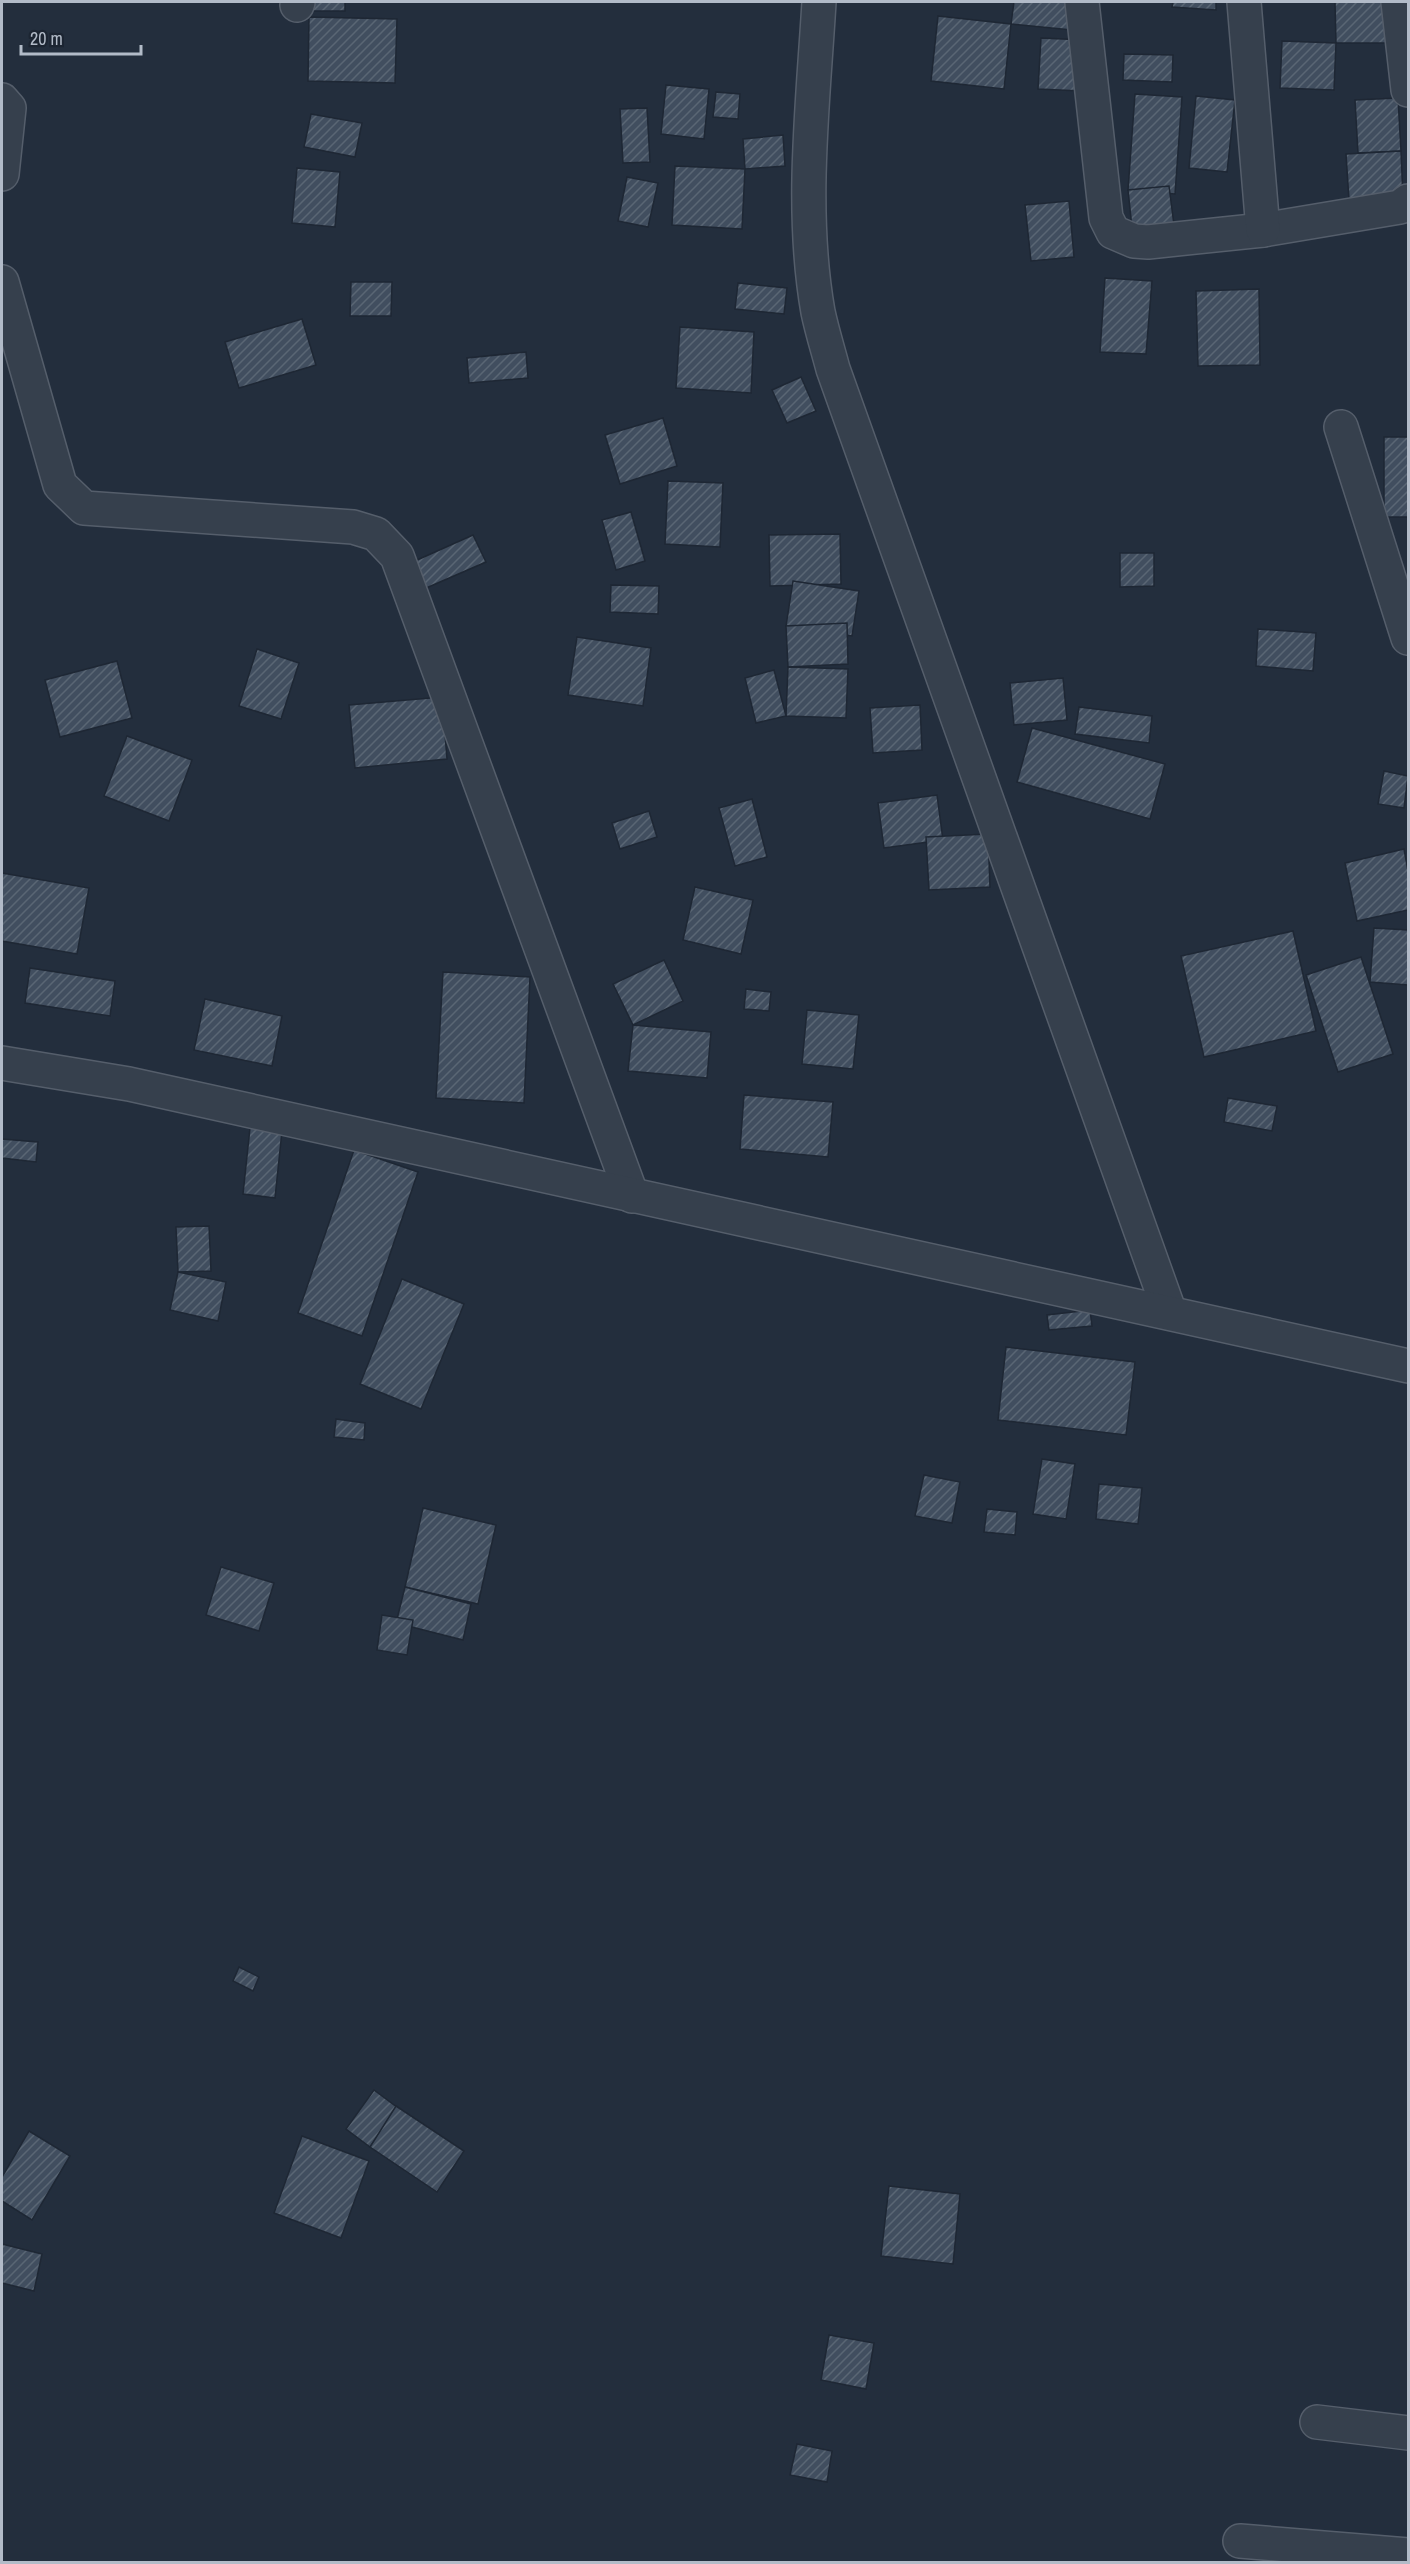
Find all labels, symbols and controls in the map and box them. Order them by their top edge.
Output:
scale bar [21,18,141,56]
text: 20 m [30,26,63,51]

